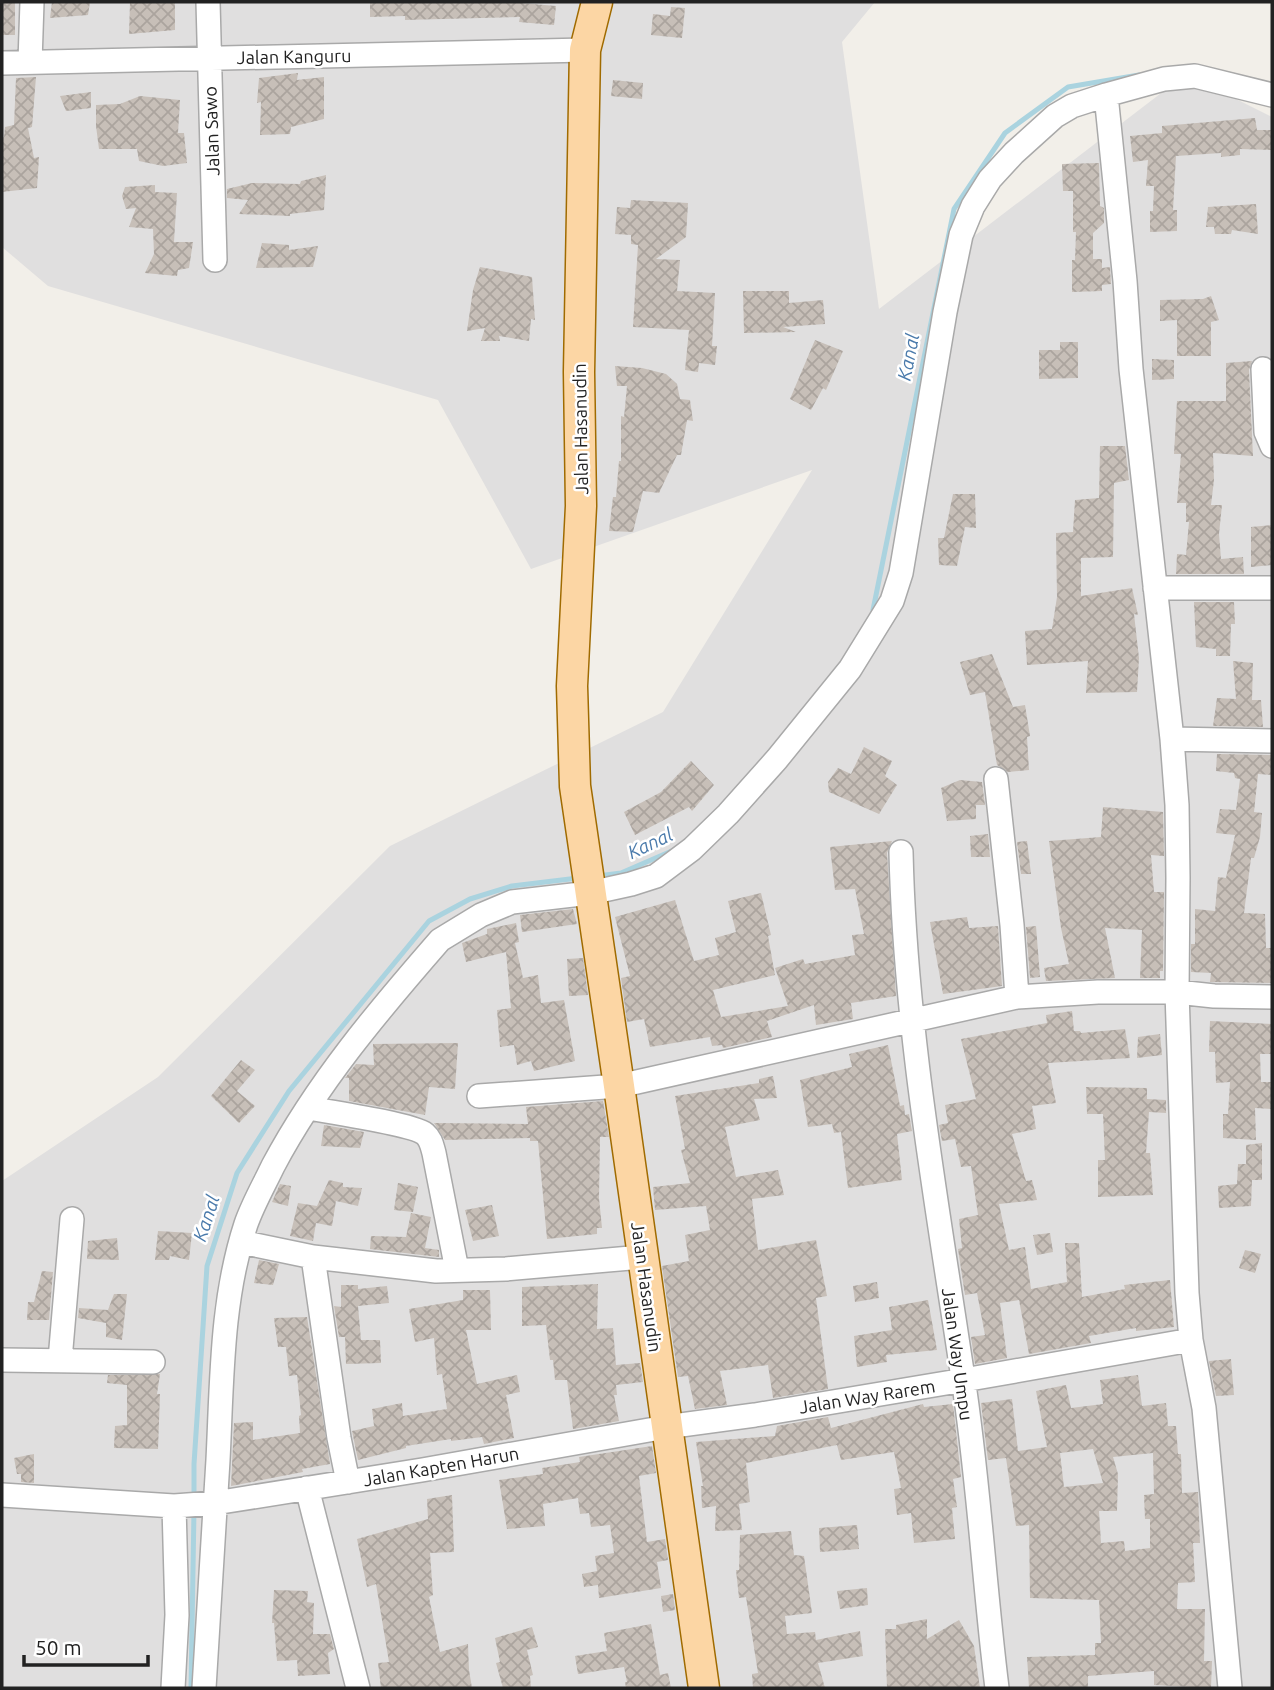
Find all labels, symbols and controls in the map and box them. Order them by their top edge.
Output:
street label: Jalan Kanguru [236,45,352,67]
street label: Jalan Sawo [199,86,223,176]
water label: Kanal [893,331,923,382]
street label: Jalan Hasanudin [569,363,591,495]
water label: Kanal [624,823,677,863]
water label: Kanal [188,1191,224,1244]
street label: Jalan Hasanudin [628,1221,666,1353]
street label: Jalan Way Umpu [939,1287,977,1421]
street label: Jalan Way Rarem [798,1375,936,1417]
street label: Jalan Kapten Harun [362,1442,520,1490]
scale bar [24,1624,149,1668]
text: 50 m [35,1635,82,1659]

